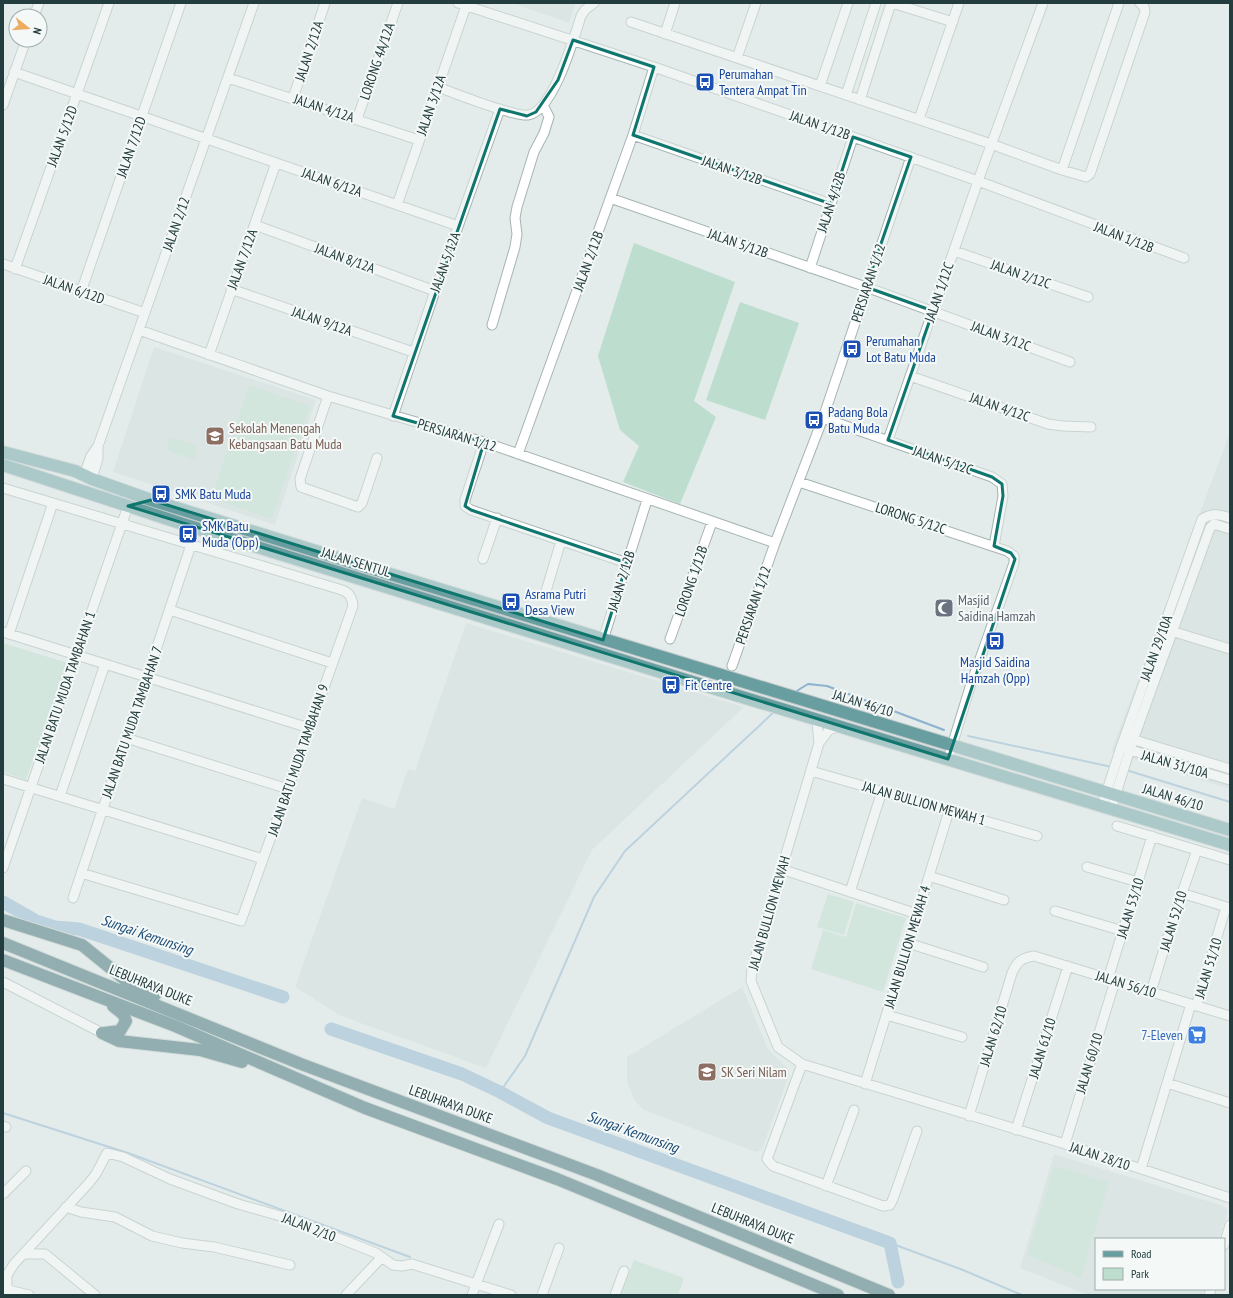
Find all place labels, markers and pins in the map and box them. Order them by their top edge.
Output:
place label: Perumahan Tentera Ampat Tin [719,65,807,99]
bus stop icon: Perumahan Tentera Ampat Tin [694,71,716,93]
place label: Perumahan Lot Batu Muda [866,332,936,366]
bus stop icon: Perumahan Lot Batu Muda [841,338,863,360]
place label: Padang Bola Batu Muda [828,403,888,437]
bus stop icon: Padang Bola Batu Muda [803,409,825,431]
place label: Sekolah Menengah Kebangsaan Batu Muda [229,419,342,453]
school or university icon: Sekolah Menengah Kebangsaan Batu Muda [204,425,226,447]
bus stop icon: SMK Batu Muda [150,483,172,505]
place label: SMK Batu Muda [175,485,251,503]
place label: SMK Batu Muda (Opp) [202,517,259,551]
bus stop icon: SMK Batu Muda (Opp) [177,523,199,545]
place label: Asrama Putri Desa View [525,585,586,619]
bus stop icon: Asrama Putri Desa View [500,591,522,613]
place label: Masjid Saidina Hamzah [958,591,1035,625]
mosque icon: Masjid Saidina Hamzah [933,597,955,619]
bus stop icon: Masjid Saidina Hamzah (Opp) [984,630,1006,652]
place label: Masjid Saidina Hamzah (Opp) [960,653,1030,687]
bus stop icon: Fit Centre [660,674,682,696]
place label: Fit Centre [685,676,732,694]
supermarket icon: 7-Eleven [1186,1024,1208,1046]
place label: 7-Eleven [1141,1026,1183,1044]
school or university icon: SK Seri Nilam [696,1061,718,1083]
place label: SK Seri Nilam [721,1063,787,1081]

